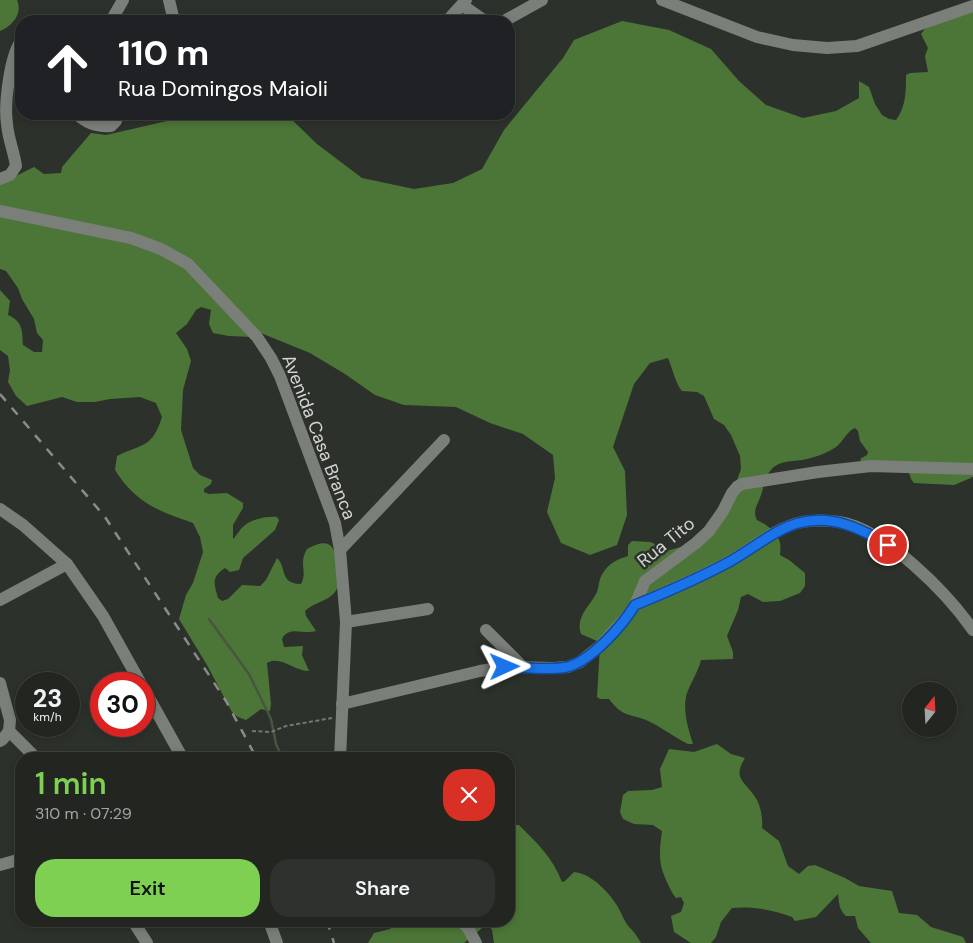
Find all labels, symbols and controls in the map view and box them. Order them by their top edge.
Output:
text: 110 m [118,30,209,76]
icon: ahead [35,35,100,100]
text: Rua Domingos Maioli [118,74,328,103]
street label: Avenida Casa Branca [276,351,362,523]
street label: Rua Tito [632,511,700,573]
pin [867,524,909,566]
icon: arrive [874,531,902,559]
position arrow [478,640,530,692]
speed limit sign: 30 [90,672,155,737]
text: 23 [33,682,62,715]
north arrow [902,682,958,738]
map controls [902,682,957,737]
text: km/h [33,709,62,725]
text: 1 min [35,764,107,803]
button: close [443,769,495,821]
text: 310 m · 07:29 [35,803,132,824]
button: Exit [35,859,260,917]
button: Share [270,859,495,917]

